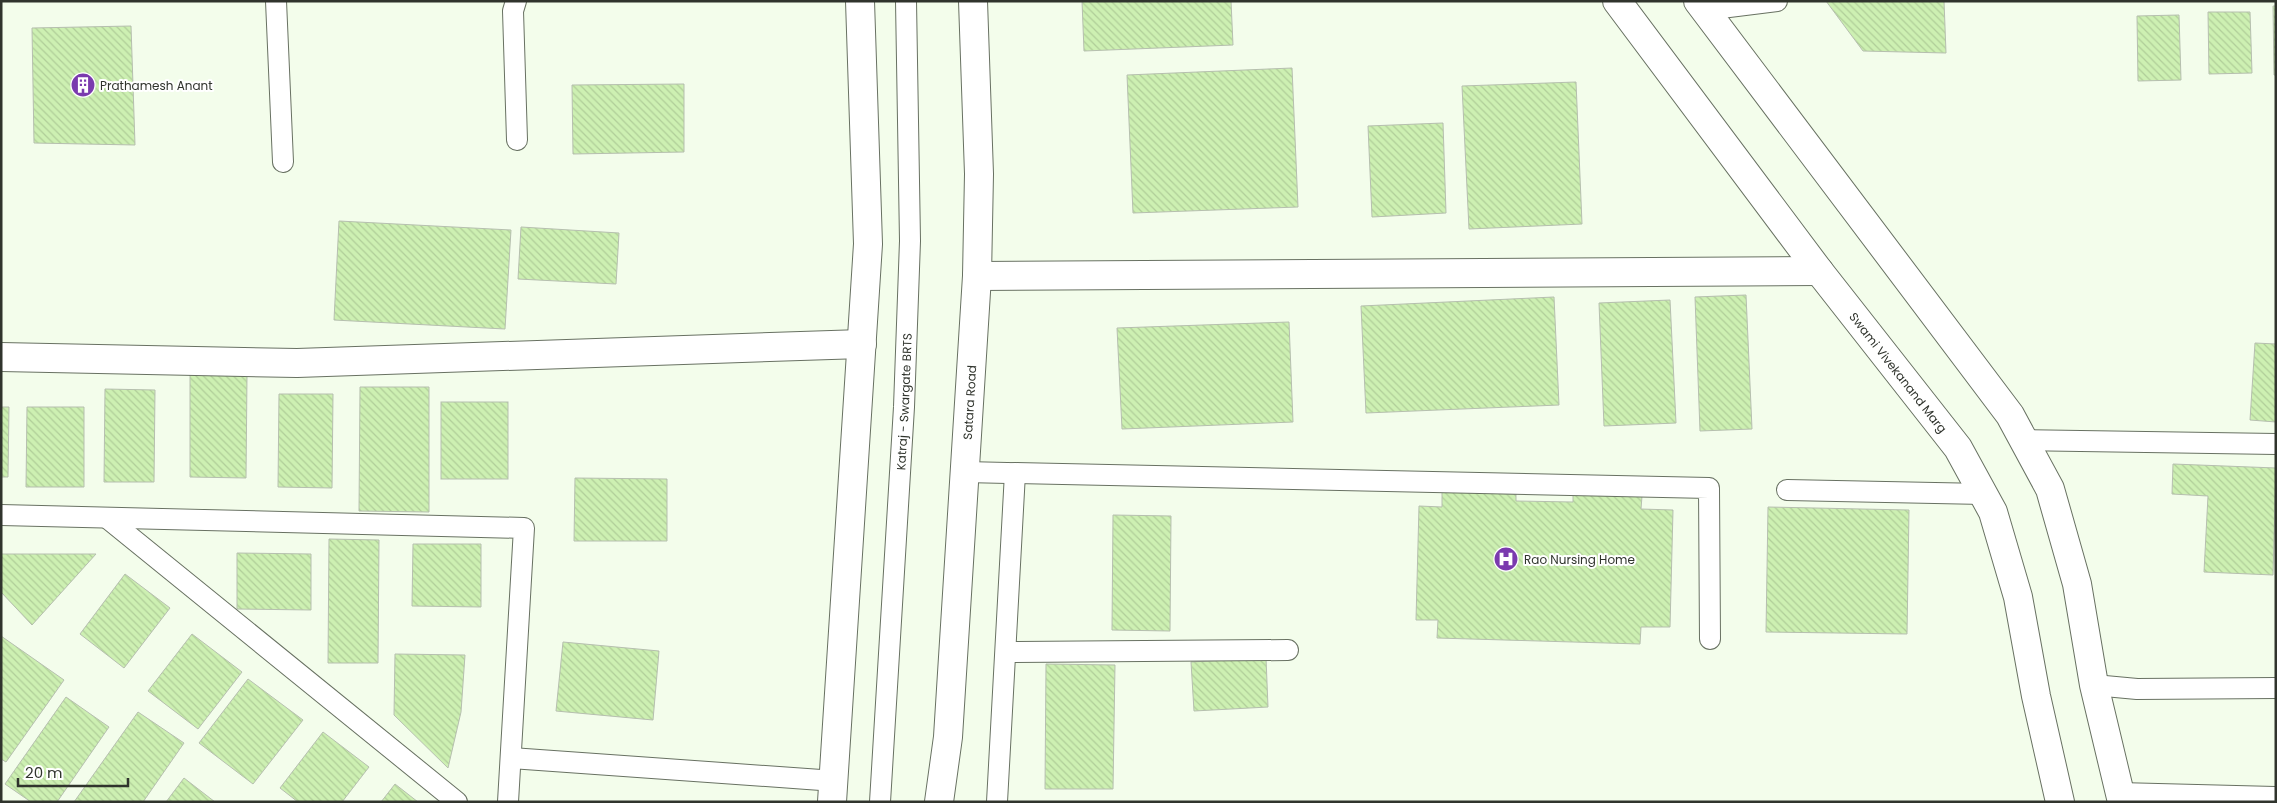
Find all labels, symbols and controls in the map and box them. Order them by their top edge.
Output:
building icon: Prathamesh Anant [70,72,96,98]
place label: Prathamesh Anant [100,77,213,94]
street label: Swami Vivekanand Marg [1846,308,1951,436]
street label: Katraj - Swargate BRTS [892,333,915,471]
street label: Satara Road [958,364,980,440]
hospital icon: Rao Nursing Home [1493,546,1519,572]
place label: Rao Nursing Home [1524,551,1635,568]
scale bar [18,756,128,788]
text: 20 m [25,762,63,783]

